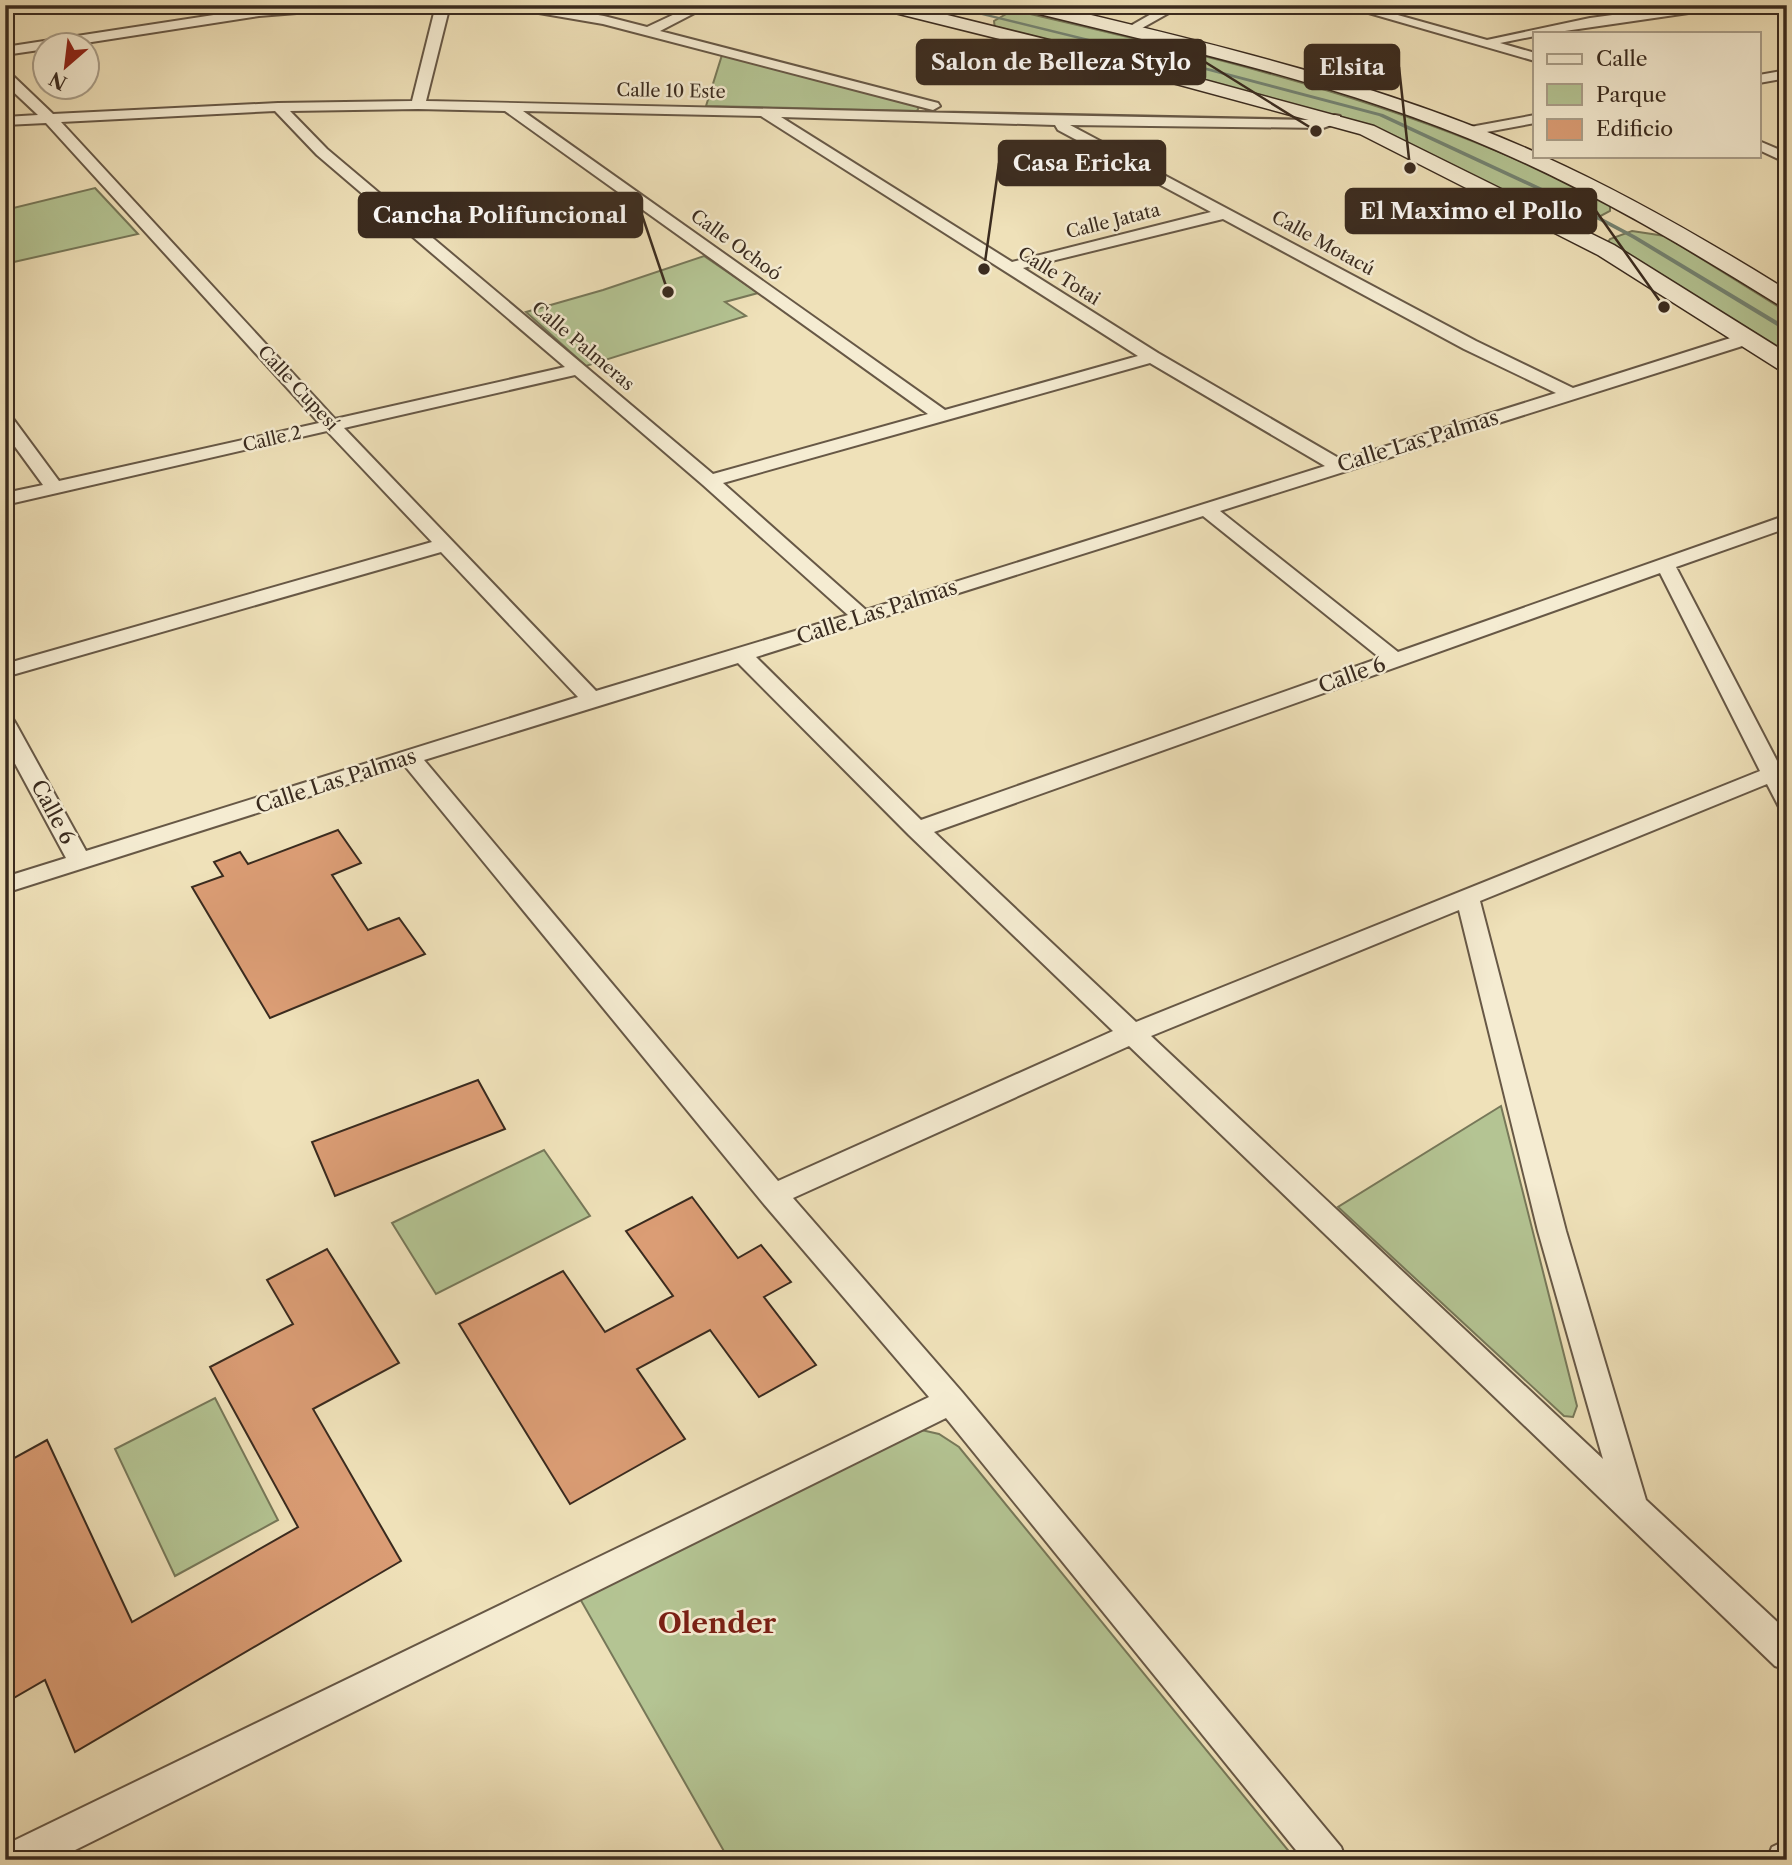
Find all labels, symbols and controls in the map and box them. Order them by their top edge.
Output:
north arrow [32,32,102,102]
legend [1533,32,1760,158]
callout: Salon de Belleza Stylo [917,40,1205,84]
callout: Elsita [1305,45,1399,89]
text: Calle [1596,46,1648,71]
text: Salon de Belleza Stylo [931,48,1191,76]
text: Elsita [1319,53,1386,81]
text: N [46,67,71,95]
street label: Calle 10 Este [616,79,726,103]
text: Parque [1596,82,1667,107]
text: Edificio [1596,116,1673,141]
callout: Casa Ericka [999,141,1165,185]
text: Casa Ericka [1013,149,1152,177]
callout: El Maximo el Pollo [1346,189,1596,233]
callout: Cancha Polifuncional [359,193,642,237]
text: El Maximo el Pollo [1360,197,1582,225]
street label: Calle Jatata [1064,199,1163,243]
text: Cancha Polifuncional [373,201,627,229]
street label: Calle Ochoó [686,205,786,285]
street label: Calle Motacú [1268,206,1378,280]
street label: Calle Totai [1014,242,1105,310]
street label: Calle Palmeras [527,297,639,395]
street label: Calle Cupesí [253,341,343,436]
street label: Calle Las Palmas [1334,404,1502,477]
street label: Calle 2 [241,422,303,456]
street label: Calle Las Palmas [793,574,960,649]
street label: Calle 6 [1315,651,1389,698]
street label: Calle Las Palmas [252,743,419,818]
street label: Calle 6 [26,775,81,848]
district label: Olender [658,1606,777,1640]

